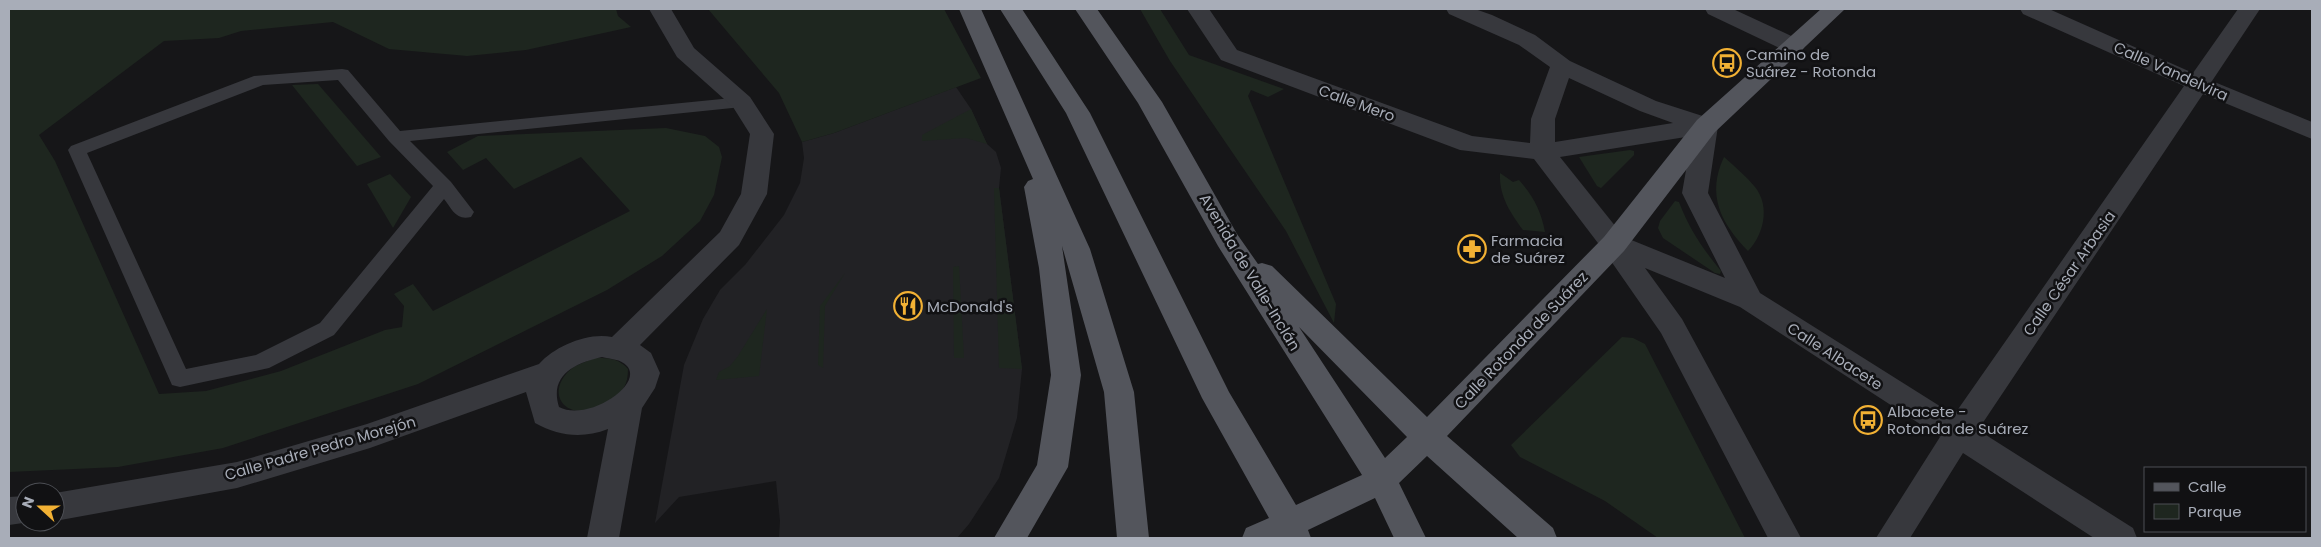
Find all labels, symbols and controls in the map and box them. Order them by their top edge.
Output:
street label: Calle Vandelvira [2110,36,2232,106]
place label: Camino de Suárez - Rotonda [1746,44,1876,82]
bus stop icon: Camino de Suárez - Rotonda [1712,48,1742,78]
street label: Calle Mero [1316,79,1398,127]
street label: Avenida de Valle-Inclán [1195,189,1305,355]
street label: Calle César Arbasia [2018,206,2120,340]
place label: Farmacia de Suárez [1491,230,1565,268]
pharmacy icon: Farmacia de Suárez [1457,234,1487,264]
street label: Calle Rotonda de Suárez [1450,266,1593,413]
restaurant icon: McDonald's [893,291,923,321]
place label: McDonald's [927,296,1013,317]
street label: Calle Albacete [1783,317,1887,395]
place label: Albacete - Rotonda de Suárez [1887,401,2029,439]
bus stop icon: Albacete - Rotonda de Suárez [1853,405,1883,435]
street label: Calle Padre Pedro Morejón [222,411,418,485]
legend [2144,467,2306,532]
text: Calle [2188,476,2226,497]
north arrow [15,482,65,532]
text: N [17,494,39,511]
text: Parque [2188,501,2241,522]

